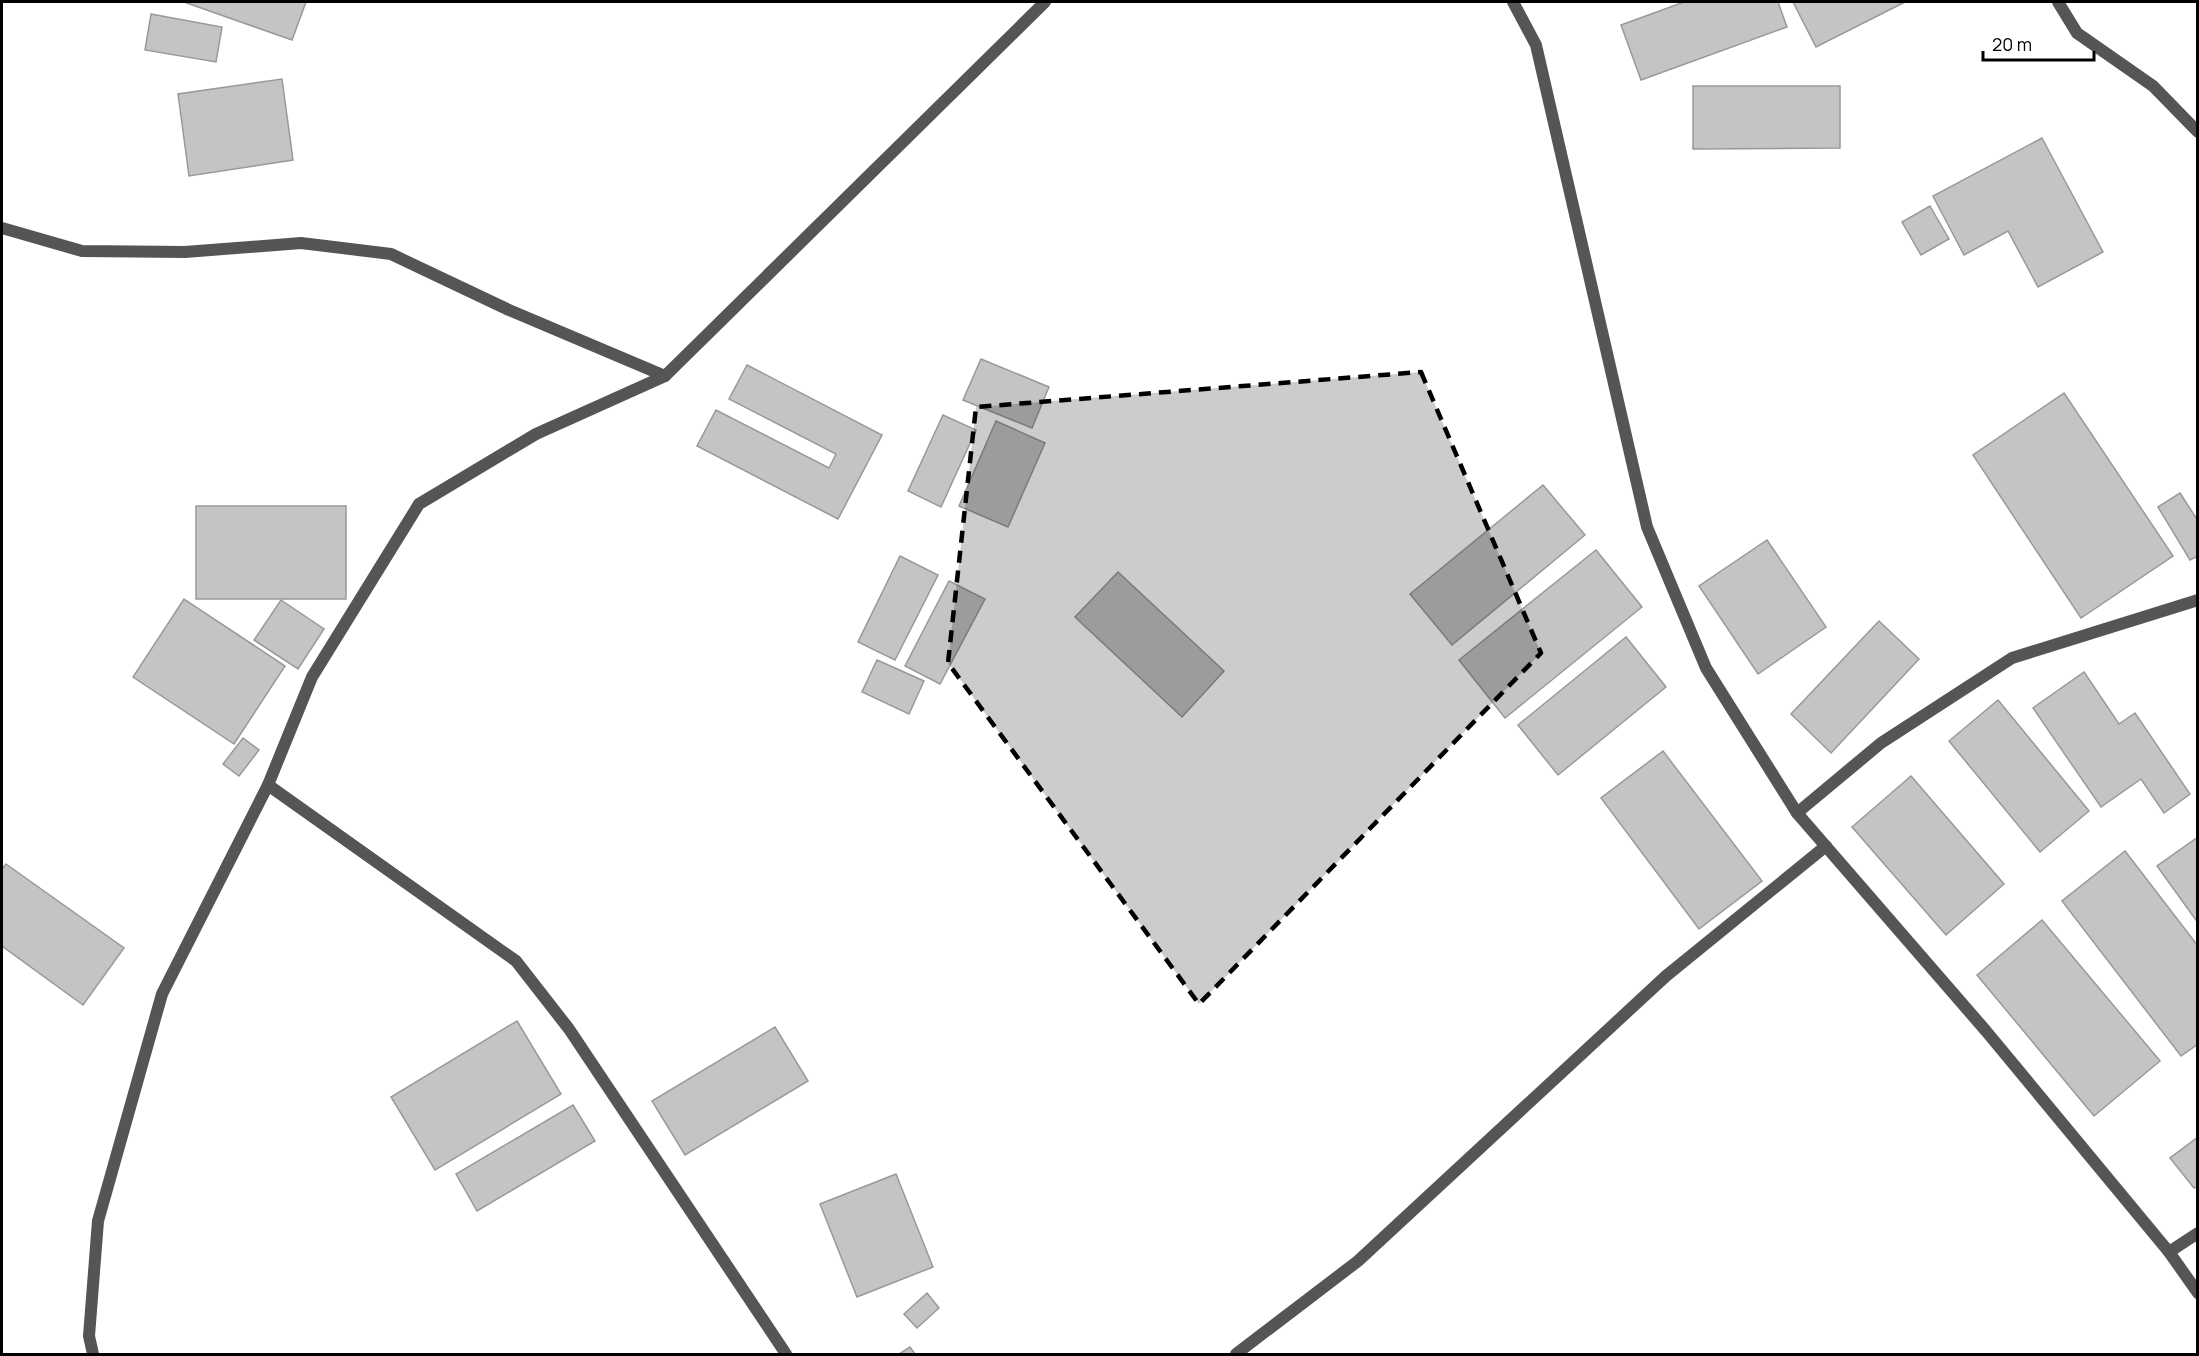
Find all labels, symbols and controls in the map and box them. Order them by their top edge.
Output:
scale bar [1983,24,2094,62]
text: 20 m [1992,32,2032,56]

